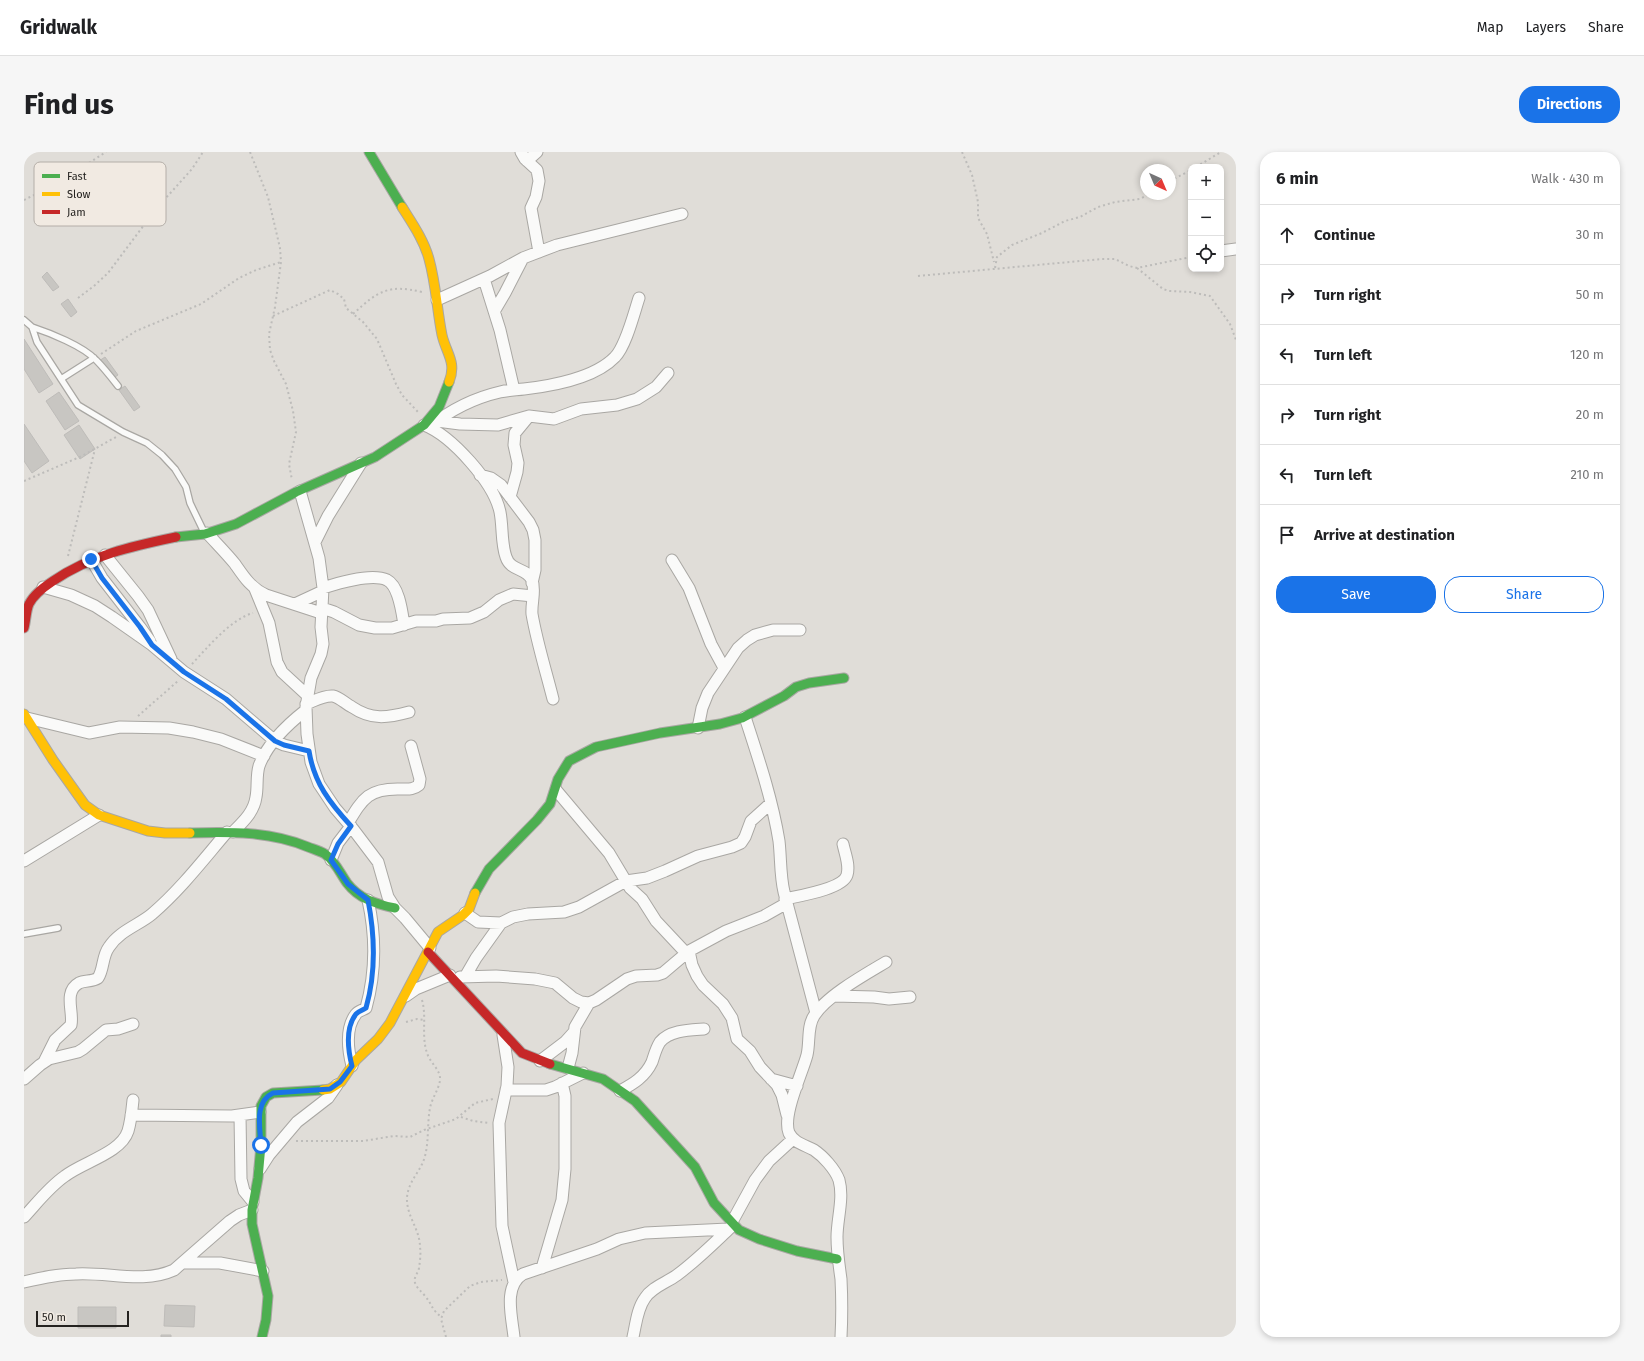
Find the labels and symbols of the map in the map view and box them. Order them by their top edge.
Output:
legend [34,162,166,226]
north arrow [1140,164,1176,200]
text: Fast [67,170,87,183]
text: Slow [67,188,91,201]
text: Jam [67,206,86,219]
route end [82,550,100,568]
route start [252,1136,270,1154]
scale bar [36,1309,129,1328]

